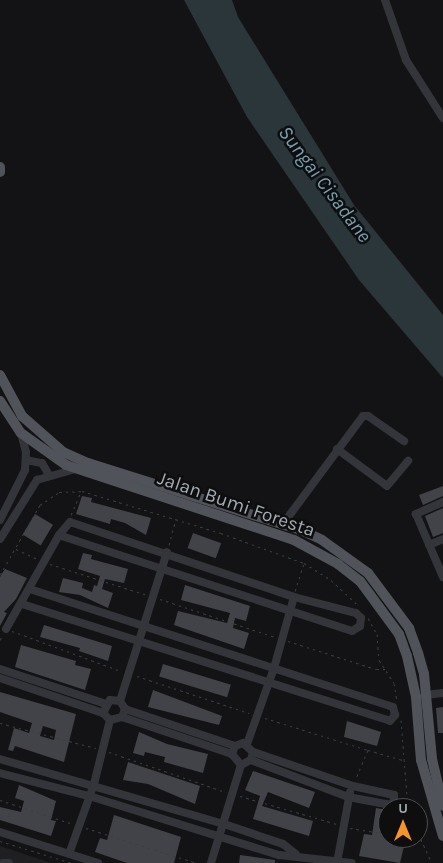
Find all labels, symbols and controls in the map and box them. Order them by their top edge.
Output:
water label: Sungai Cisadane [273,121,377,247]
street label: Jalan Bumi Foresta [154,467,318,543]
north arrow [378,798,428,848]
text: U [398,800,408,817]

